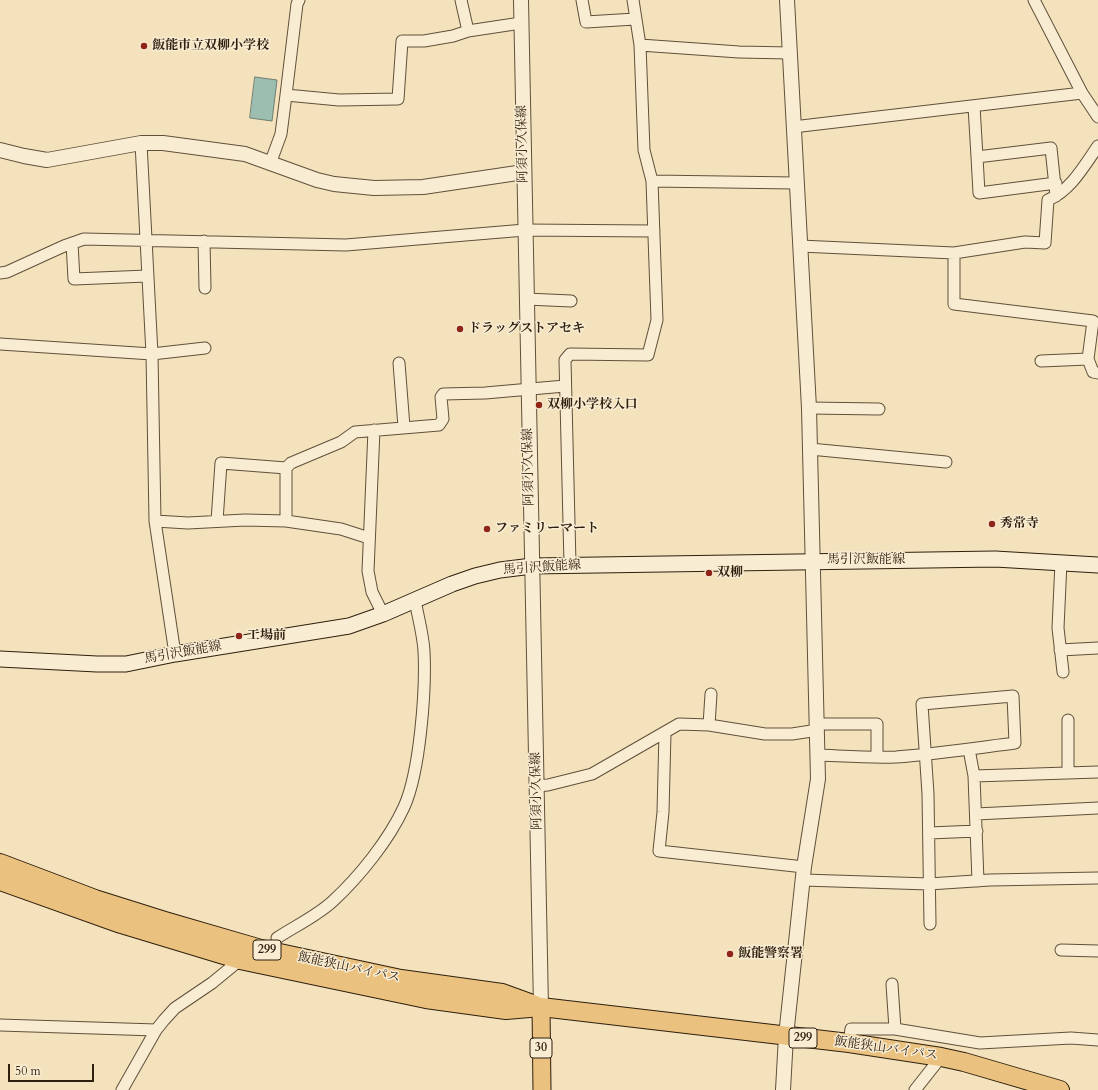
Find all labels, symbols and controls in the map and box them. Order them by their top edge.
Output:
place label: 飯能市立双柳小学校 [152,38,269,54]
marker: 飯能市立双柳小学校 [139,41,149,51]
street label: 阿須小久保線 [515,105,531,183]
place label: ドラッグストアセキ [468,321,585,337]
marker: ドラッグストアセキ [455,324,465,334]
place label: 双柳小学校入口 [547,397,638,413]
marker: 双柳小学校入口 [534,400,544,410]
street label: 阿須小久保線 [521,428,537,506]
place label: 秀常寺 [1000,516,1039,532]
marker: 秀常寺 [987,519,997,529]
place label: ファミリーマート [495,521,599,537]
marker: ファミリーマート [482,524,492,534]
street label: 馬引沢飯能線 [827,552,905,568]
street label: 馬引沢飯能線 [503,557,581,579]
place label: 双柳 [717,565,743,581]
marker: 双柳 [704,568,714,578]
place label: 工場前 [247,628,286,644]
marker: 工場前 [234,631,244,641]
street label: 馬引沢飯能線 [143,639,223,667]
street label: 阿須小久保線 [529,752,545,830]
road number: 299 [253,940,281,960]
place label: 飯能警察署 [738,946,803,962]
marker: 飯能警察署 [725,949,735,959]
street label: 飯能狭山バイパス [297,950,401,986]
road number: 299 [789,1028,817,1048]
street label: 飯能狭山バイパス [833,1034,939,1064]
road number: 30 [530,1038,552,1058]
scale bar [10,1056,96,1082]
text: 50 m [15,1063,41,1079]

